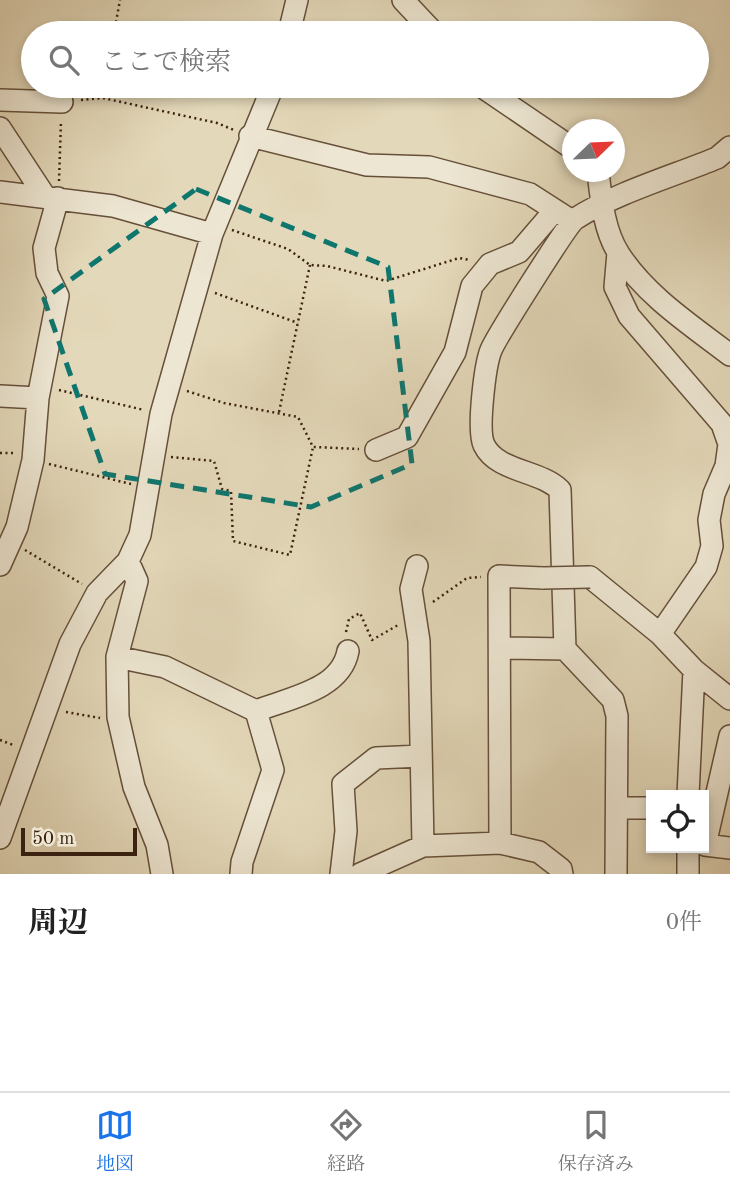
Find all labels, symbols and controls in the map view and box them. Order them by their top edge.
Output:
search box [21,21,709,98]
icon: search [45,41,83,79]
text: ここで検索 [101,50,231,76]
north arrow [562,119,625,182]
map controls [646,790,709,853]
button: locate [646,790,709,853]
scale bar [21,825,136,857]
text: 50 m [32,830,74,849]
text: 周辺 [28,909,88,939]
text: 0件 [666,911,702,934]
tab: 地図 [96,1106,134,1177]
tab: 経路 [327,1106,365,1177]
tab: 保存済み [558,1106,634,1177]

